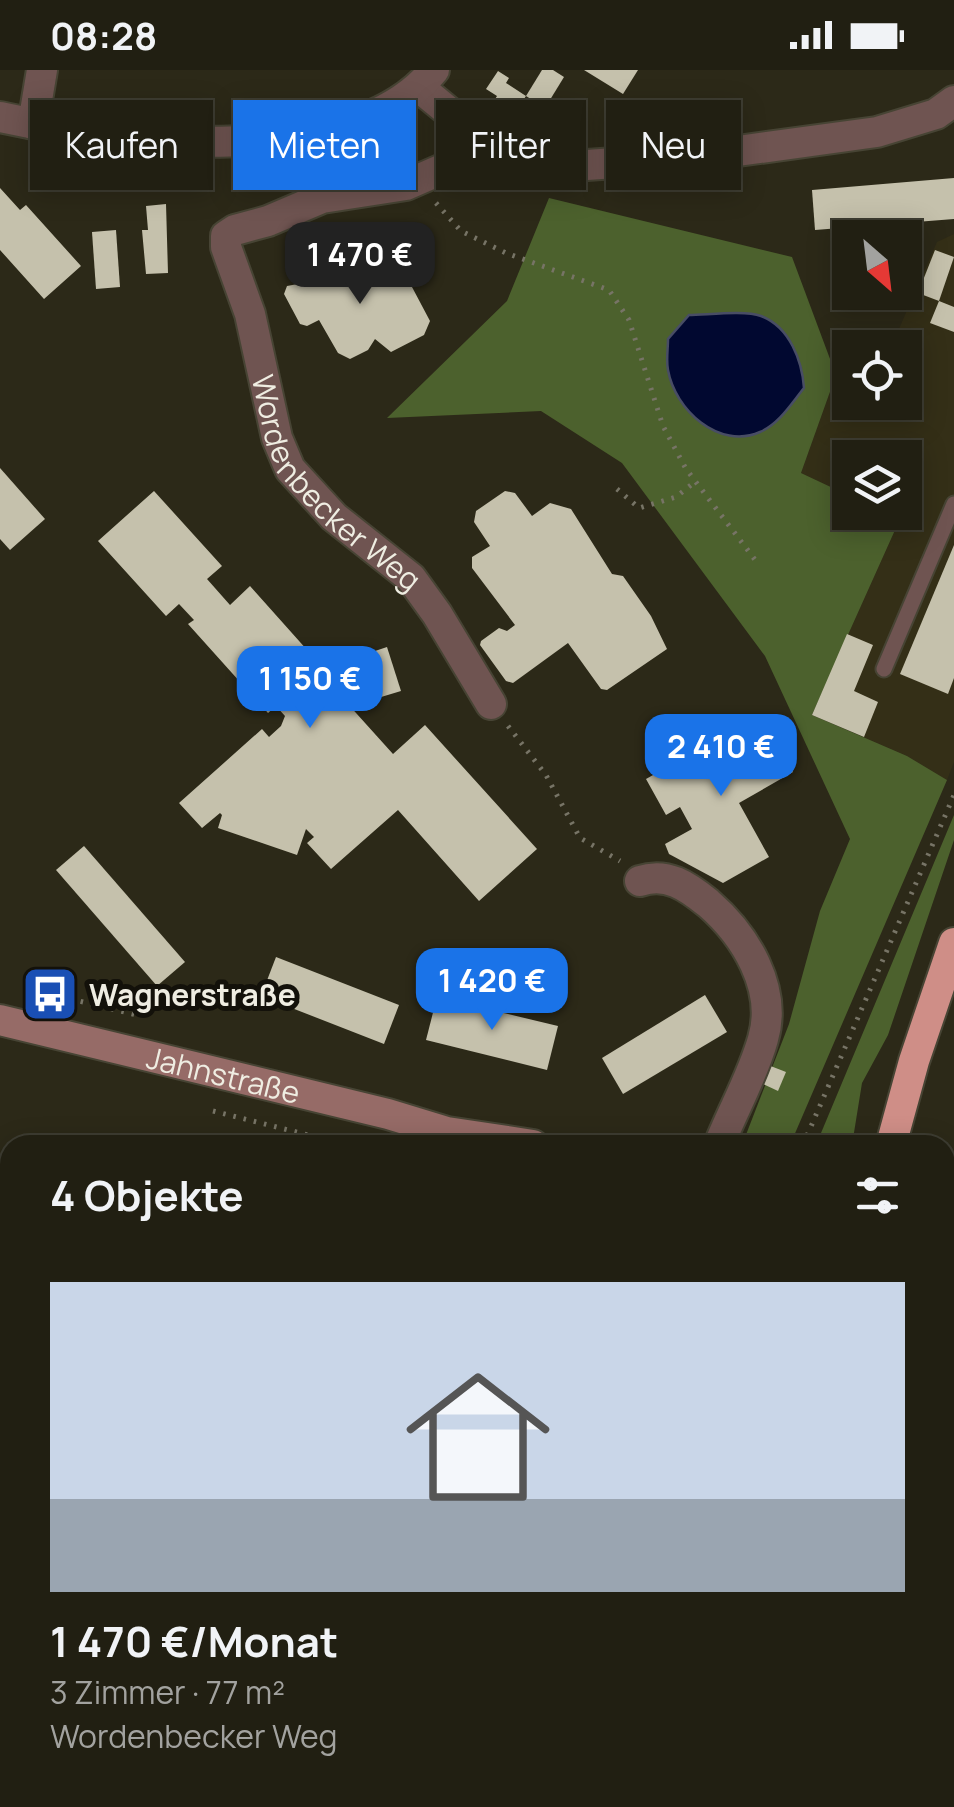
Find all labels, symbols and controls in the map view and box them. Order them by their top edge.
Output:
text: 08:28 [50,9,157,61]
chip: Kaufen [30,100,213,190]
chip: Mieten [233,100,416,190]
chip: Filter [436,100,586,190]
chip: Neu [606,100,741,190]
north arrow [832,220,922,310]
map controls [832,220,922,530]
pin: 1 470 € [268,222,452,307]
text: 1 470 € [307,232,413,276]
button: locate [832,330,922,420]
street label: Wordenbecker Weg [243,371,430,599]
button: layers [832,440,922,530]
pin: 1 150 € [218,646,402,731]
text: 1 150 € [259,656,361,700]
pin: 2 410 € [629,714,813,799]
text: 2 410 € [667,724,775,768]
pin: 1 420 € [400,948,584,1033]
text: 1 420 € [438,958,546,1002]
bus stop icon: Wagnerstraße [20,964,80,1024]
place label: Wagnerstraße [89,974,296,1015]
street label: Jahnstraße [143,1036,304,1112]
text: 4 Objekte [50,1166,244,1224]
icon: filters [850,1168,905,1223]
icon: home [388,1347,568,1527]
text: 1 470 €/Monat [50,1612,338,1670]
text: 3 Zimmer · 77 m² [50,1670,285,1714]
text: Wordenbecker Weg [50,1714,338,1758]

